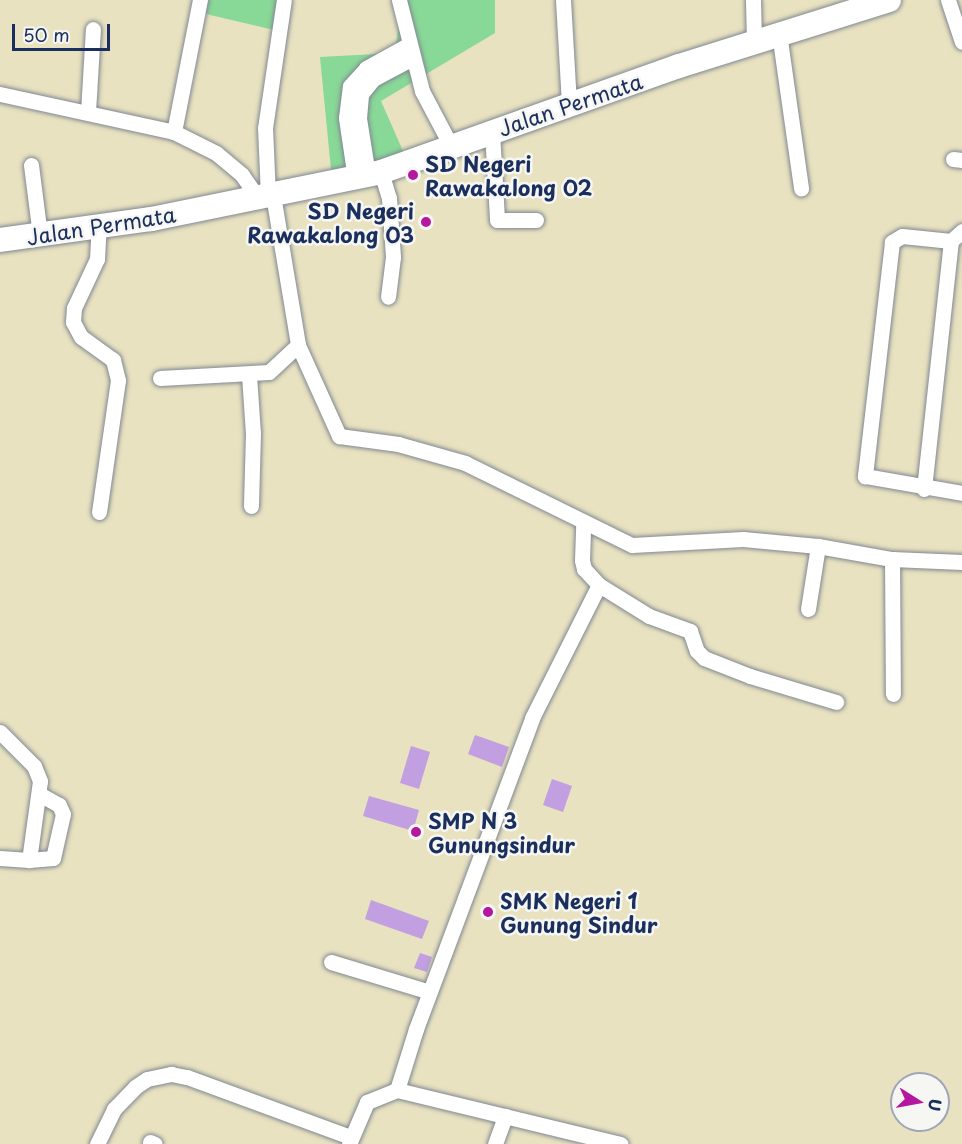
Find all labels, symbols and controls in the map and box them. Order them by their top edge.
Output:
scale bar [15,12,112,50]
text: 50 m [23,21,70,48]
street label: Jalan Permata [494,67,646,141]
place label: SD Negeri Rawakalong 02 [425,150,592,200]
marker: SD Negeri Rawakalong 02 [406,168,420,182]
place label: SD Negeri Rawakalong 03 [248,197,414,247]
street label: Jalan Permata [24,201,178,249]
marker: SD Negeri Rawakalong 03 [419,215,433,229]
place label: SMP N 3 Gunungsindur [428,807,575,857]
marker: SMP N 3 Gunungsindur [409,825,423,839]
place label: SMK Negeri 1 Gunung Sindur [500,887,658,937]
marker: SMK Negeri 1 Gunung Sindur [481,905,495,919]
north arrow [890,1072,950,1132]
text: U [923,1097,949,1113]

